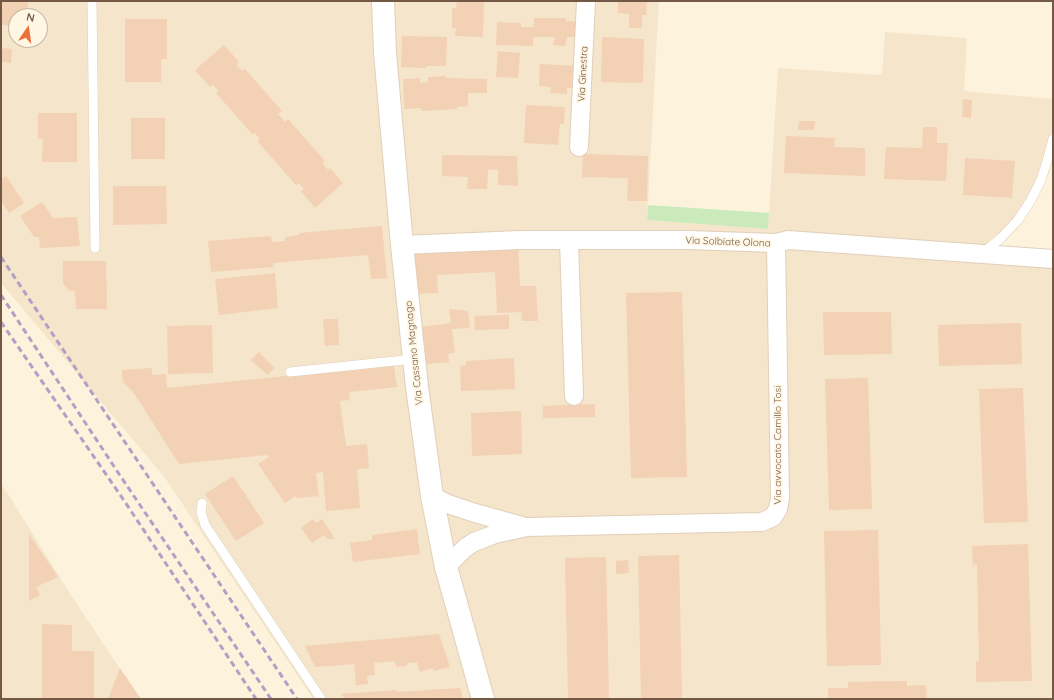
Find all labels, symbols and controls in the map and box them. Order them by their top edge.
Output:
north arrow [8,8,48,48]
text: N [25,10,36,25]
street label: Via Ginestra [576,46,590,102]
street label: Via Solbiate Olona [685,235,771,249]
street label: Via Cassano Magnago [403,300,425,406]
street label: Via avvocato Camillo Tosi [772,386,784,504]

